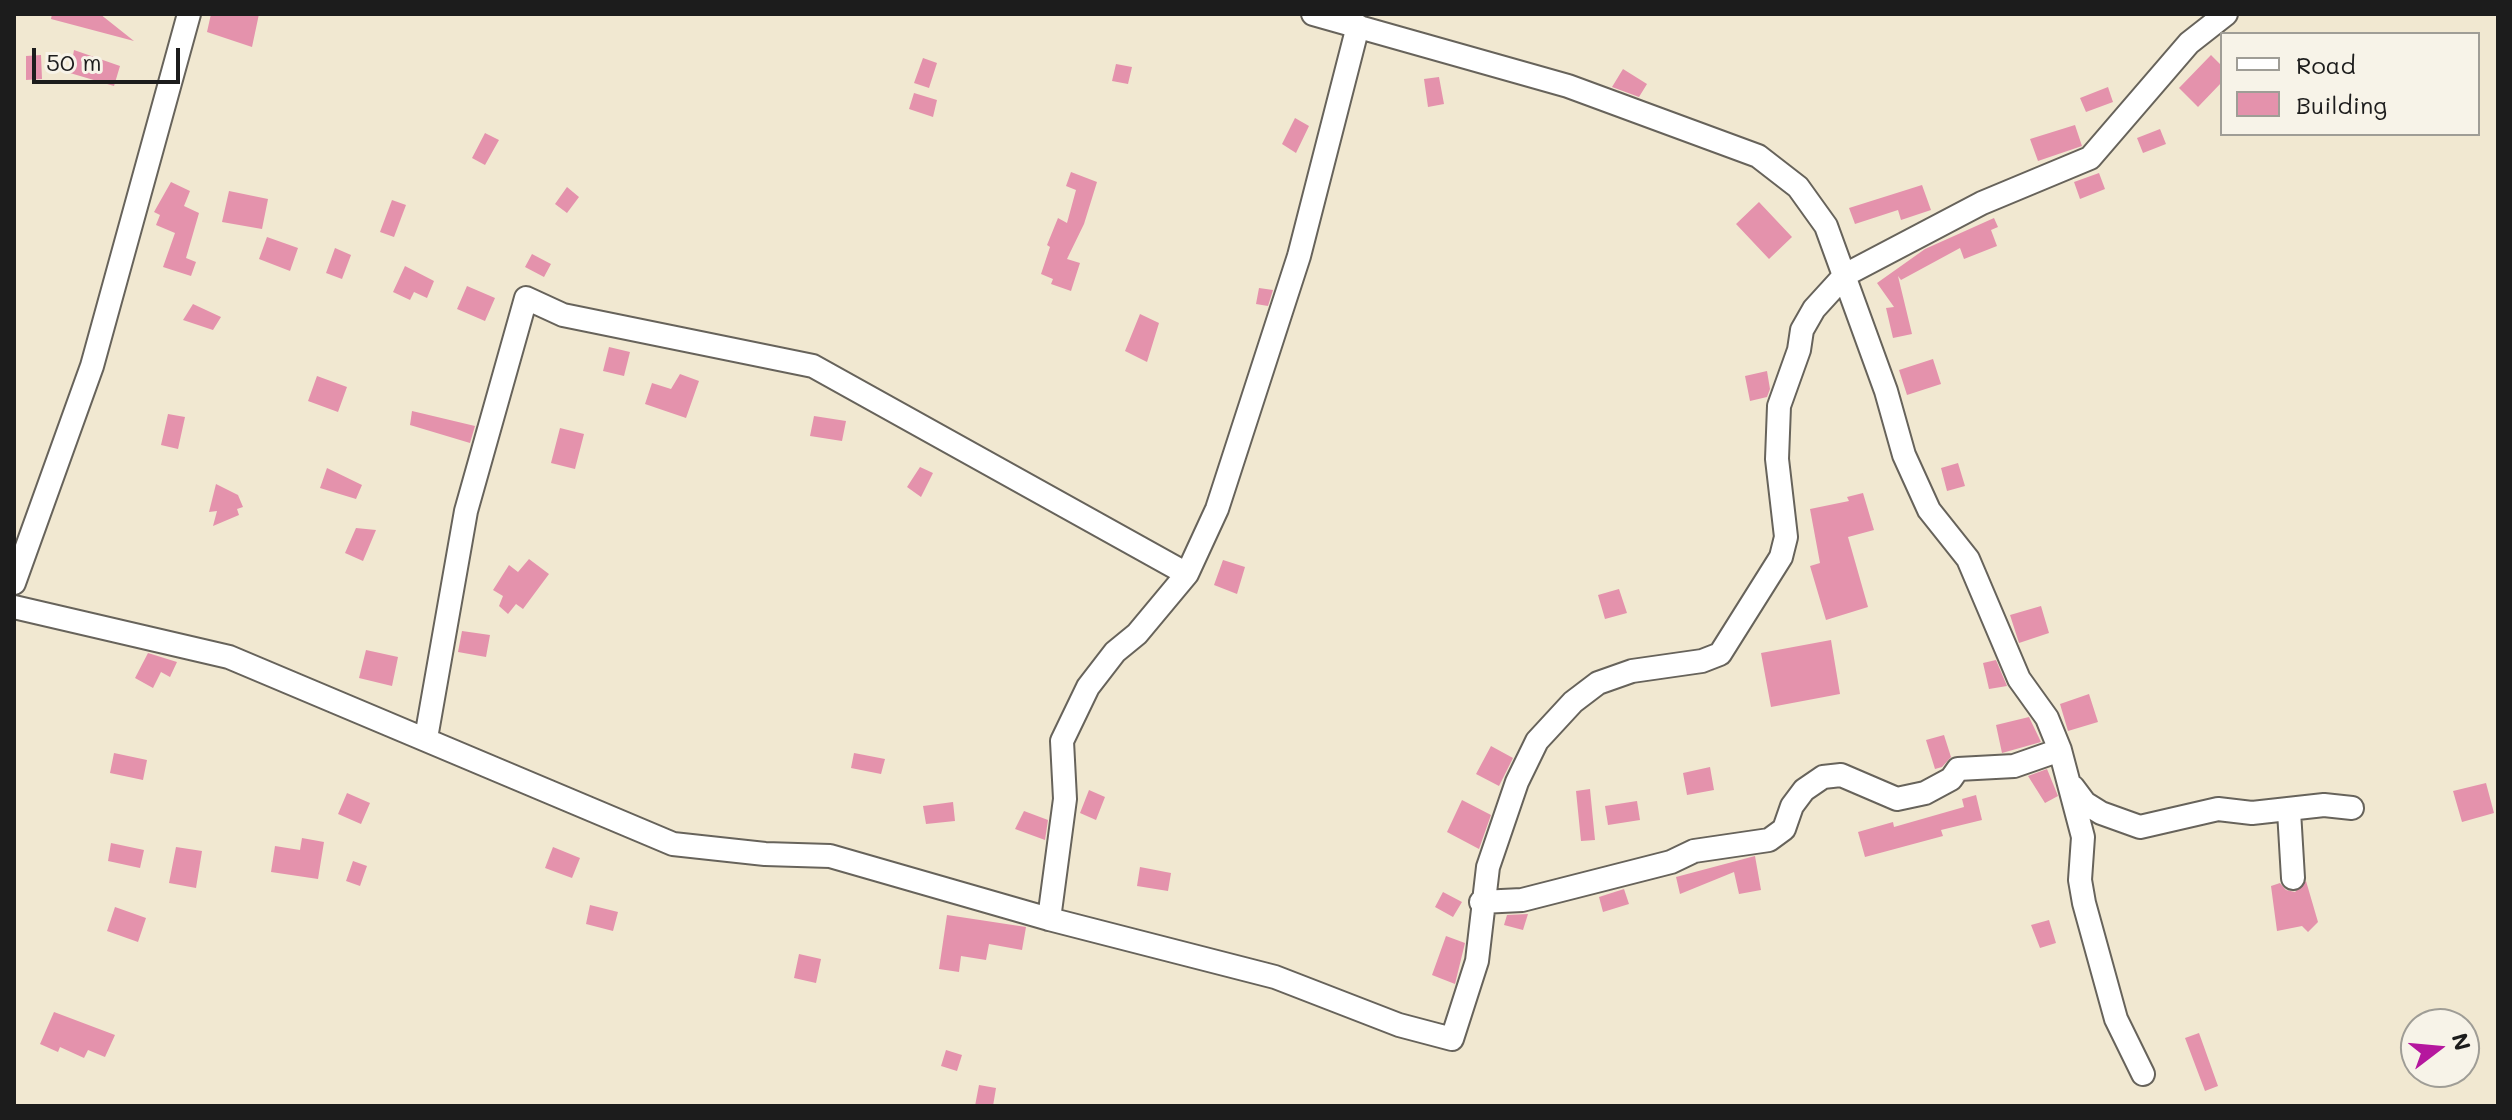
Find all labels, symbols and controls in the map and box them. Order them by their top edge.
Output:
scale bar [36,32,184,82]
legend [2220,32,2480,136]
text: 50 m [46,46,102,77]
text: Road [2296,49,2356,80]
text: Building [2296,89,2387,120]
north arrow [2400,1008,2480,1088]
text: N [2445,1030,2478,1054]

